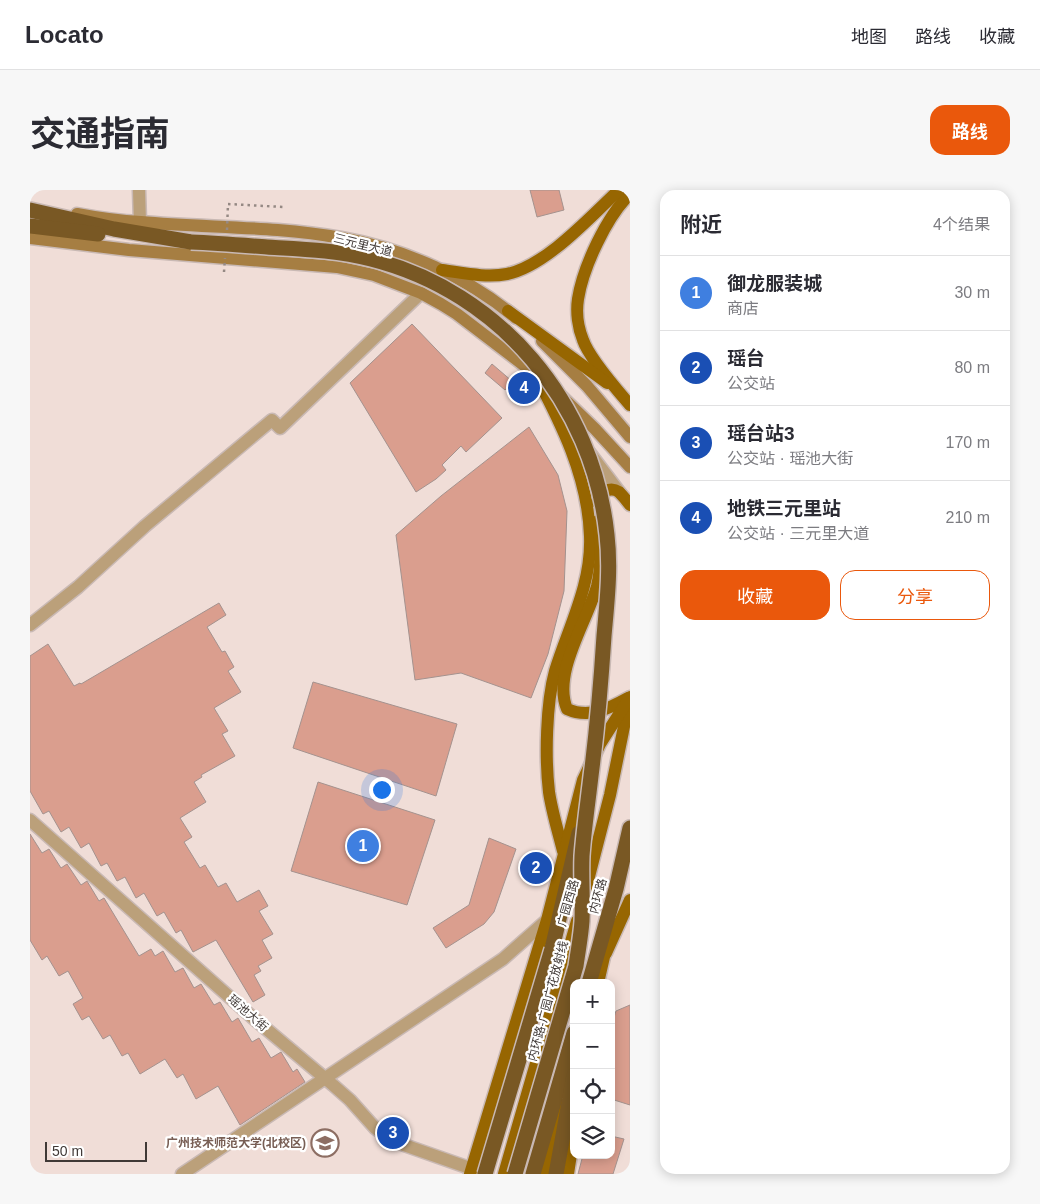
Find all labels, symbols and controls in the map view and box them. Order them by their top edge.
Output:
text: Locato [25,21,104,48]
text: 地图 [851,27,887,47]
text: 路线 [915,27,951,47]
text: 收藏 [979,27,1015,47]
button: 路线 [930,105,1010,155]
text: 交通指南 [30,114,170,153]
text: 附近 [680,213,722,236]
text: 4个结果 [933,216,990,233]
street label: 三元里大道 [332,231,394,259]
text: 御龙服装城 [727,273,822,294]
text: 1 [692,284,700,301]
text: 30 m [954,284,990,301]
text: 商店 [727,300,759,317]
text: 瑶台 [727,348,765,369]
text: 2 [692,359,700,376]
text: 80 m [954,359,990,376]
pin: 4 [508,369,540,407]
text: 公交站 [727,375,775,392]
text: 瑶台站3 [727,423,795,444]
text: 3 [692,434,700,451]
text: 170 m [946,434,990,451]
text: 公交站 · 瑶池大街 [727,450,853,467]
text: 地铁三元里站 [727,498,841,519]
text: 4 [692,509,700,526]
text: 210 m [946,509,990,526]
text: 公交站 · 三元里大道 [727,525,869,542]
button: 收藏 [680,570,830,620]
button: 分享 [840,570,990,620]
your location [369,777,395,803]
pin: 1 [347,827,379,865]
pin: 2 [520,849,552,887]
street label: 内环路 [587,877,609,915]
street label: 广园西路 [555,878,581,928]
street label: 内环路-广园广花放射线 [525,939,571,1063]
map controls [570,979,615,1159]
button: + [570,979,615,1024]
street label: 瑶池大街 [225,992,271,1034]
button: − [570,1024,615,1069]
button: locate [570,1069,615,1114]
pin: 3 [377,1114,409,1152]
button: layers [570,1114,615,1159]
school or university icon: 广州技术师范大学(北校区) [310,1128,340,1158]
place label: 广州技术师范大学(北校区) [166,1136,306,1150]
scale bar [45,1139,148,1162]
text: 50 m [52,1143,83,1159]

